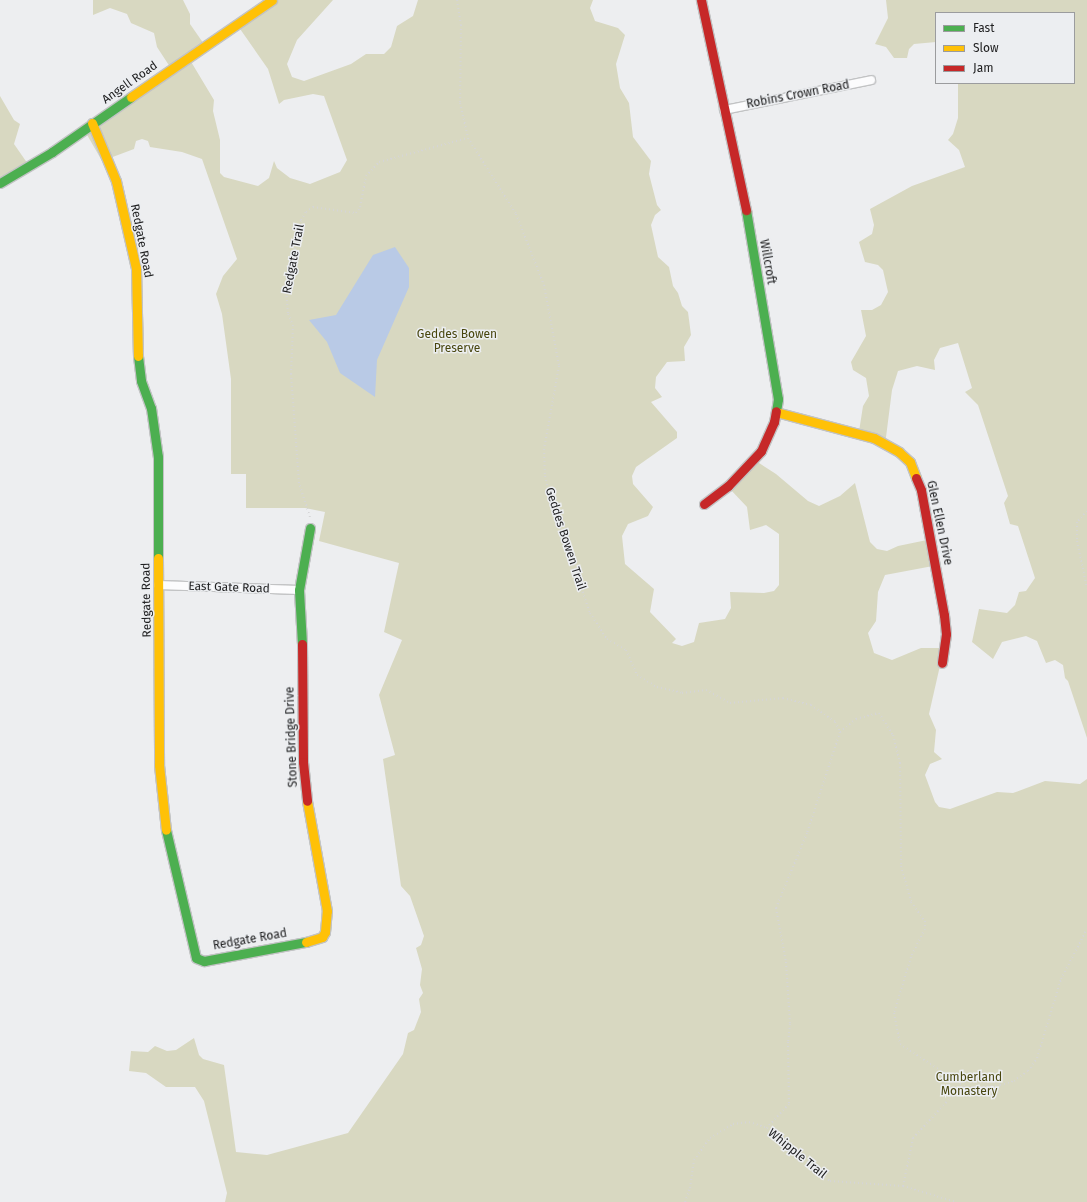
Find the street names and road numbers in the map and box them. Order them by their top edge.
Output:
street label: Angell Road [100,59,160,107]
street label: Robins Crown Road [745,78,851,112]
street label: Redgate Road [127,203,155,279]
street label: Redgate Trail [280,223,308,295]
street label: Willcroft [756,238,778,286]
street label: Glen Ellen Drive [923,479,955,567]
street label: Geddes Bowen Trail [542,486,588,592]
street label: Redgate Road [139,562,155,638]
street label: East Gate Road [188,579,270,597]
street label: Stone Bridge Drive [283,686,301,788]
street label: Redgate Road [212,926,288,954]
street label: Whipple Trail [765,1126,829,1182]

